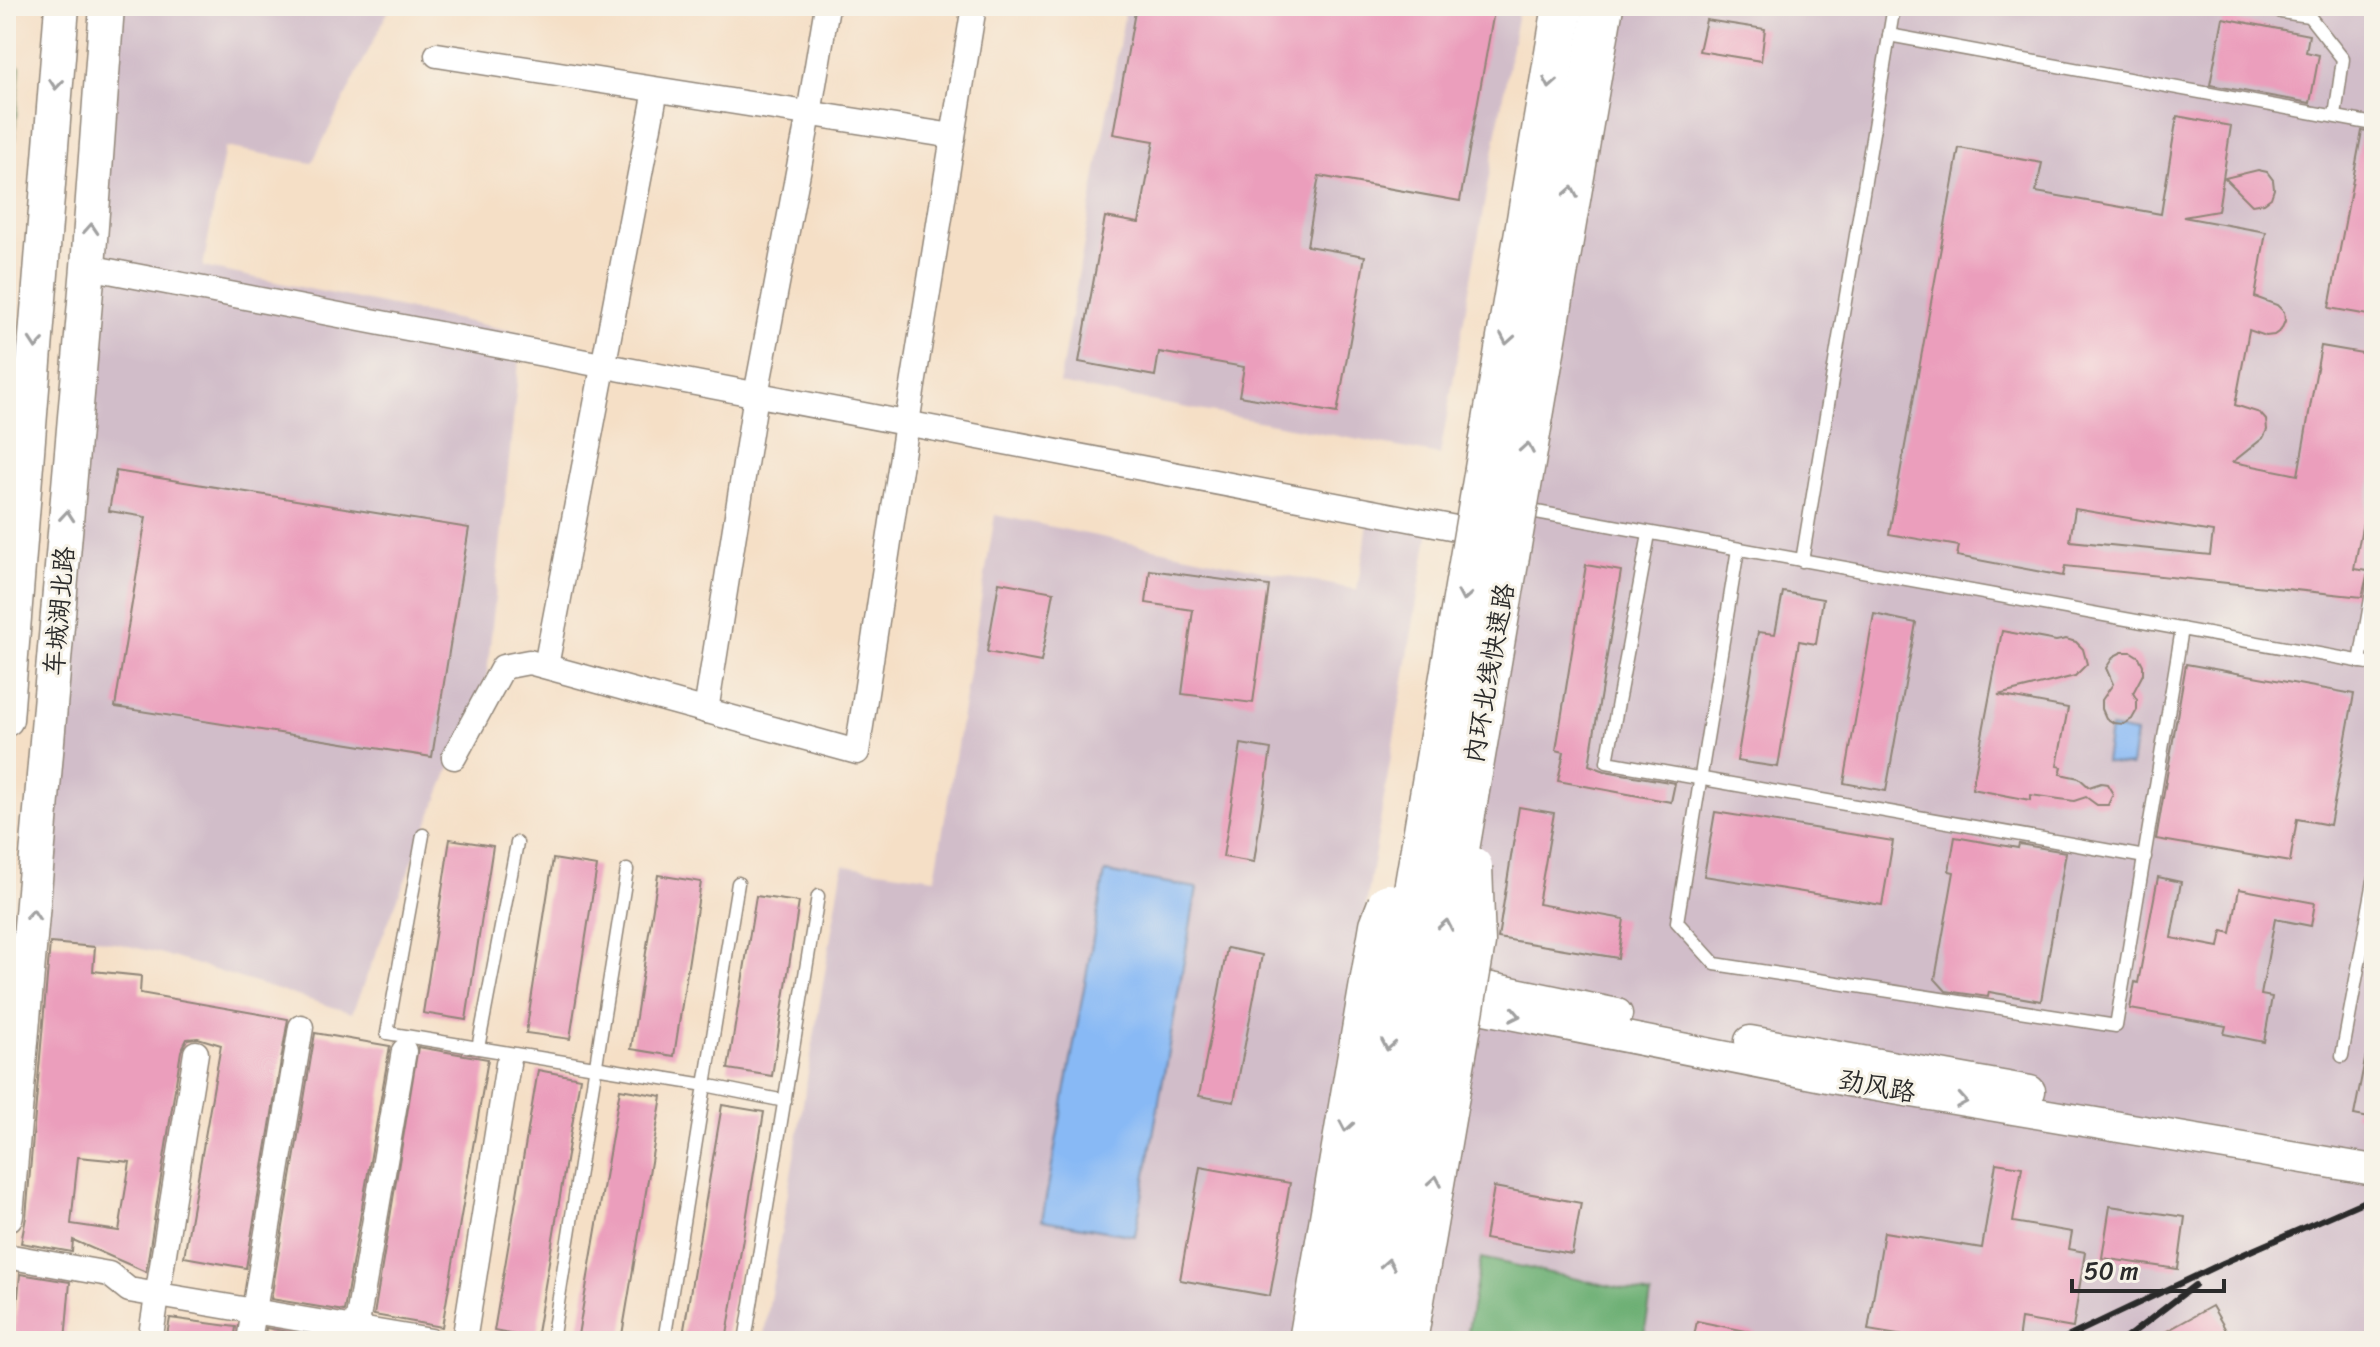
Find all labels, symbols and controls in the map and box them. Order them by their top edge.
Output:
one-way arrow [1543,76,1560,90]
one-way arrow [48,78,65,91]
one-way arrow [1562,185,1579,198]
one-way arrow [82,222,99,235]
one-way arrow [1499,333,1516,346]
one-way arrow [28,337,45,350]
one-way arrow [1518,441,1535,455]
one-way arrow [58,509,75,522]
street label: 车城湖北路 [30,544,88,678]
street label: 内环北线快速路 [1451,579,1527,767]
one-way arrow [1456,589,1473,603]
one-way arrow [24,908,41,921]
one-way arrow [1436,918,1453,932]
one-way arrow [1508,1005,1521,1022]
one-way arrow [1380,1039,1397,1052]
street label: 劲风路 [1835,1057,1919,1115]
one-way arrow [1956,1091,1969,1108]
one-way arrow [1338,1119,1355,1132]
one-way arrow [1425,1175,1442,1188]
scale bar [2072,1243,2224,1293]
text: 50 m [2084,1250,2139,1292]
one-way arrow [1378,1257,1395,1271]

